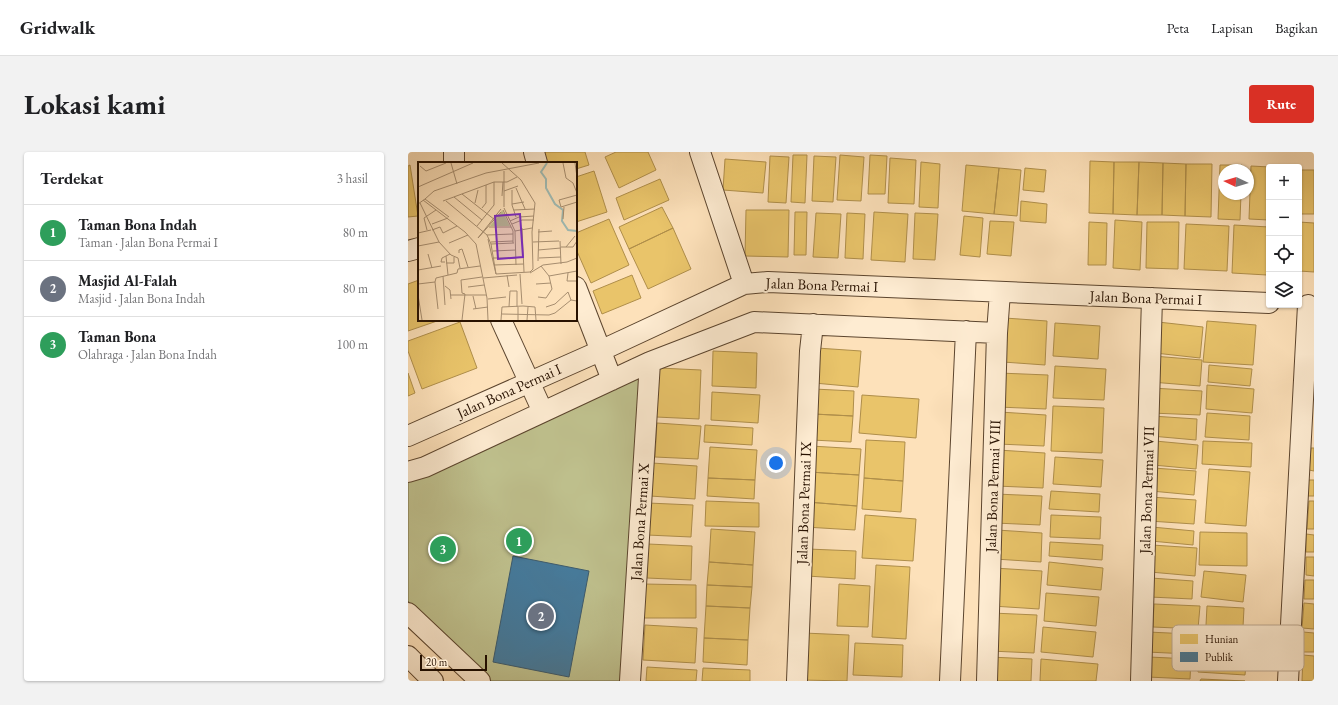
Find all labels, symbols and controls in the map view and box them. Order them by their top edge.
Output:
text: Gridwalk [20,15,95,40]
text: Peta [1167,19,1189,37]
text: Lapisan [1211,19,1253,37]
text: Bagikan [1275,19,1318,37]
button: Rute [1249,85,1314,123]
text: Lokasi kami [24,86,165,122]
inset map [418,162,577,321]
north arrow [1218,164,1254,200]
map controls [1266,164,1302,308]
button: + [1266,164,1302,200]
text: Terdekat [40,167,103,189]
text: 3 hasil [337,170,368,187]
button: − [1266,200,1302,236]
text: Taman Bona Indah [78,215,197,234]
text: 1 [50,224,56,241]
text: 80 m [343,224,368,241]
text: Taman · Jalan Bona Permai I [78,234,218,251]
button: locate [1266,236,1302,272]
text: Masjid Al-Falah [78,271,177,290]
button: layers [1266,272,1302,308]
street label: Jalan Bona Permai I [763,273,879,296]
text: 2 [50,280,56,297]
text: 80 m [343,280,368,297]
street label: Jalan Bona Permai I [1087,286,1203,309]
text: Masjid · Jalan Bona Indah [78,290,205,307]
text: Taman Bona [78,327,156,346]
text: 3 [50,336,56,353]
text: 100 m [337,336,368,353]
text: Olahraga · Jalan Bona Indah [78,346,217,363]
street label: Jalan Bona Permai I [452,359,564,423]
street label: Jalan Bona Permai VIII [981,419,1004,555]
street label: Jalan Bona Permai VII [1135,426,1158,556]
street label: Jalan Bona Permai IX [792,441,815,567]
your location [766,453,786,473]
street label: Jalan Bona Permai X [626,462,653,584]
pin: 1 [506,526,532,556]
pin: 3 [430,534,456,564]
pin: 2 [528,601,554,631]
legend [1172,625,1304,671]
text: Hunian [1205,632,1239,646]
text: Publik [1205,650,1234,664]
scale bar [420,653,487,672]
text: 20 m [426,655,447,669]

